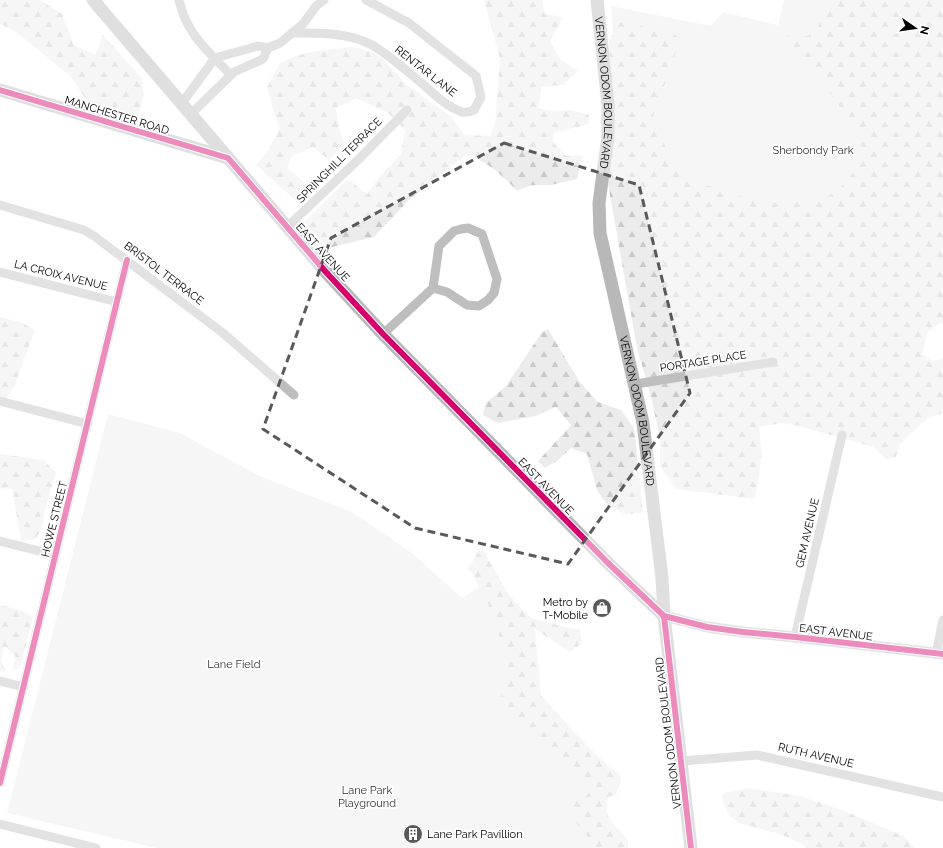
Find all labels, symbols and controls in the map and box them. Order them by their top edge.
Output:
north arrow [895,8,935,48]
street label: VERNON ODOM BOULEVARD [592,16,614,169]
text: N [917,25,932,36]
street label: RENTAR LANE [392,43,459,100]
street label: MANCHESTER ROAD [63,93,171,138]
street label: SPRINGHILL TERRACE [294,115,385,206]
park label: Sherbondy Park [773,144,854,157]
street label: EAST AVENUE [293,220,352,284]
street label: BRISTOL TERRACE [121,239,206,308]
street label: LA CROIX AVENUE [13,258,109,293]
street label: VERNON ODOM BOULEVARD [616,335,657,487]
street label: PORTAGE PLACE [659,348,748,375]
street label: EAST AVENUE [515,455,576,518]
street label: HOWE STREET [39,480,70,558]
street label: GEM AVENUE [793,497,822,569]
place label: Metro by T-Mobile [543,596,589,622]
shop icon: Metro by T-Mobile [591,597,613,619]
street label: EAST AVENUE [798,622,874,643]
street label: VERNON ODOM BOULEVARD [653,656,684,809]
park label: Lane Field [207,658,261,671]
street label: RUTH AVENUE [777,740,855,771]
park label: Lane Park Playground [338,784,396,810]
building icon: Lane Park Pavillion [402,823,424,845]
place label: Lane Park Pavillion [427,828,523,841]

